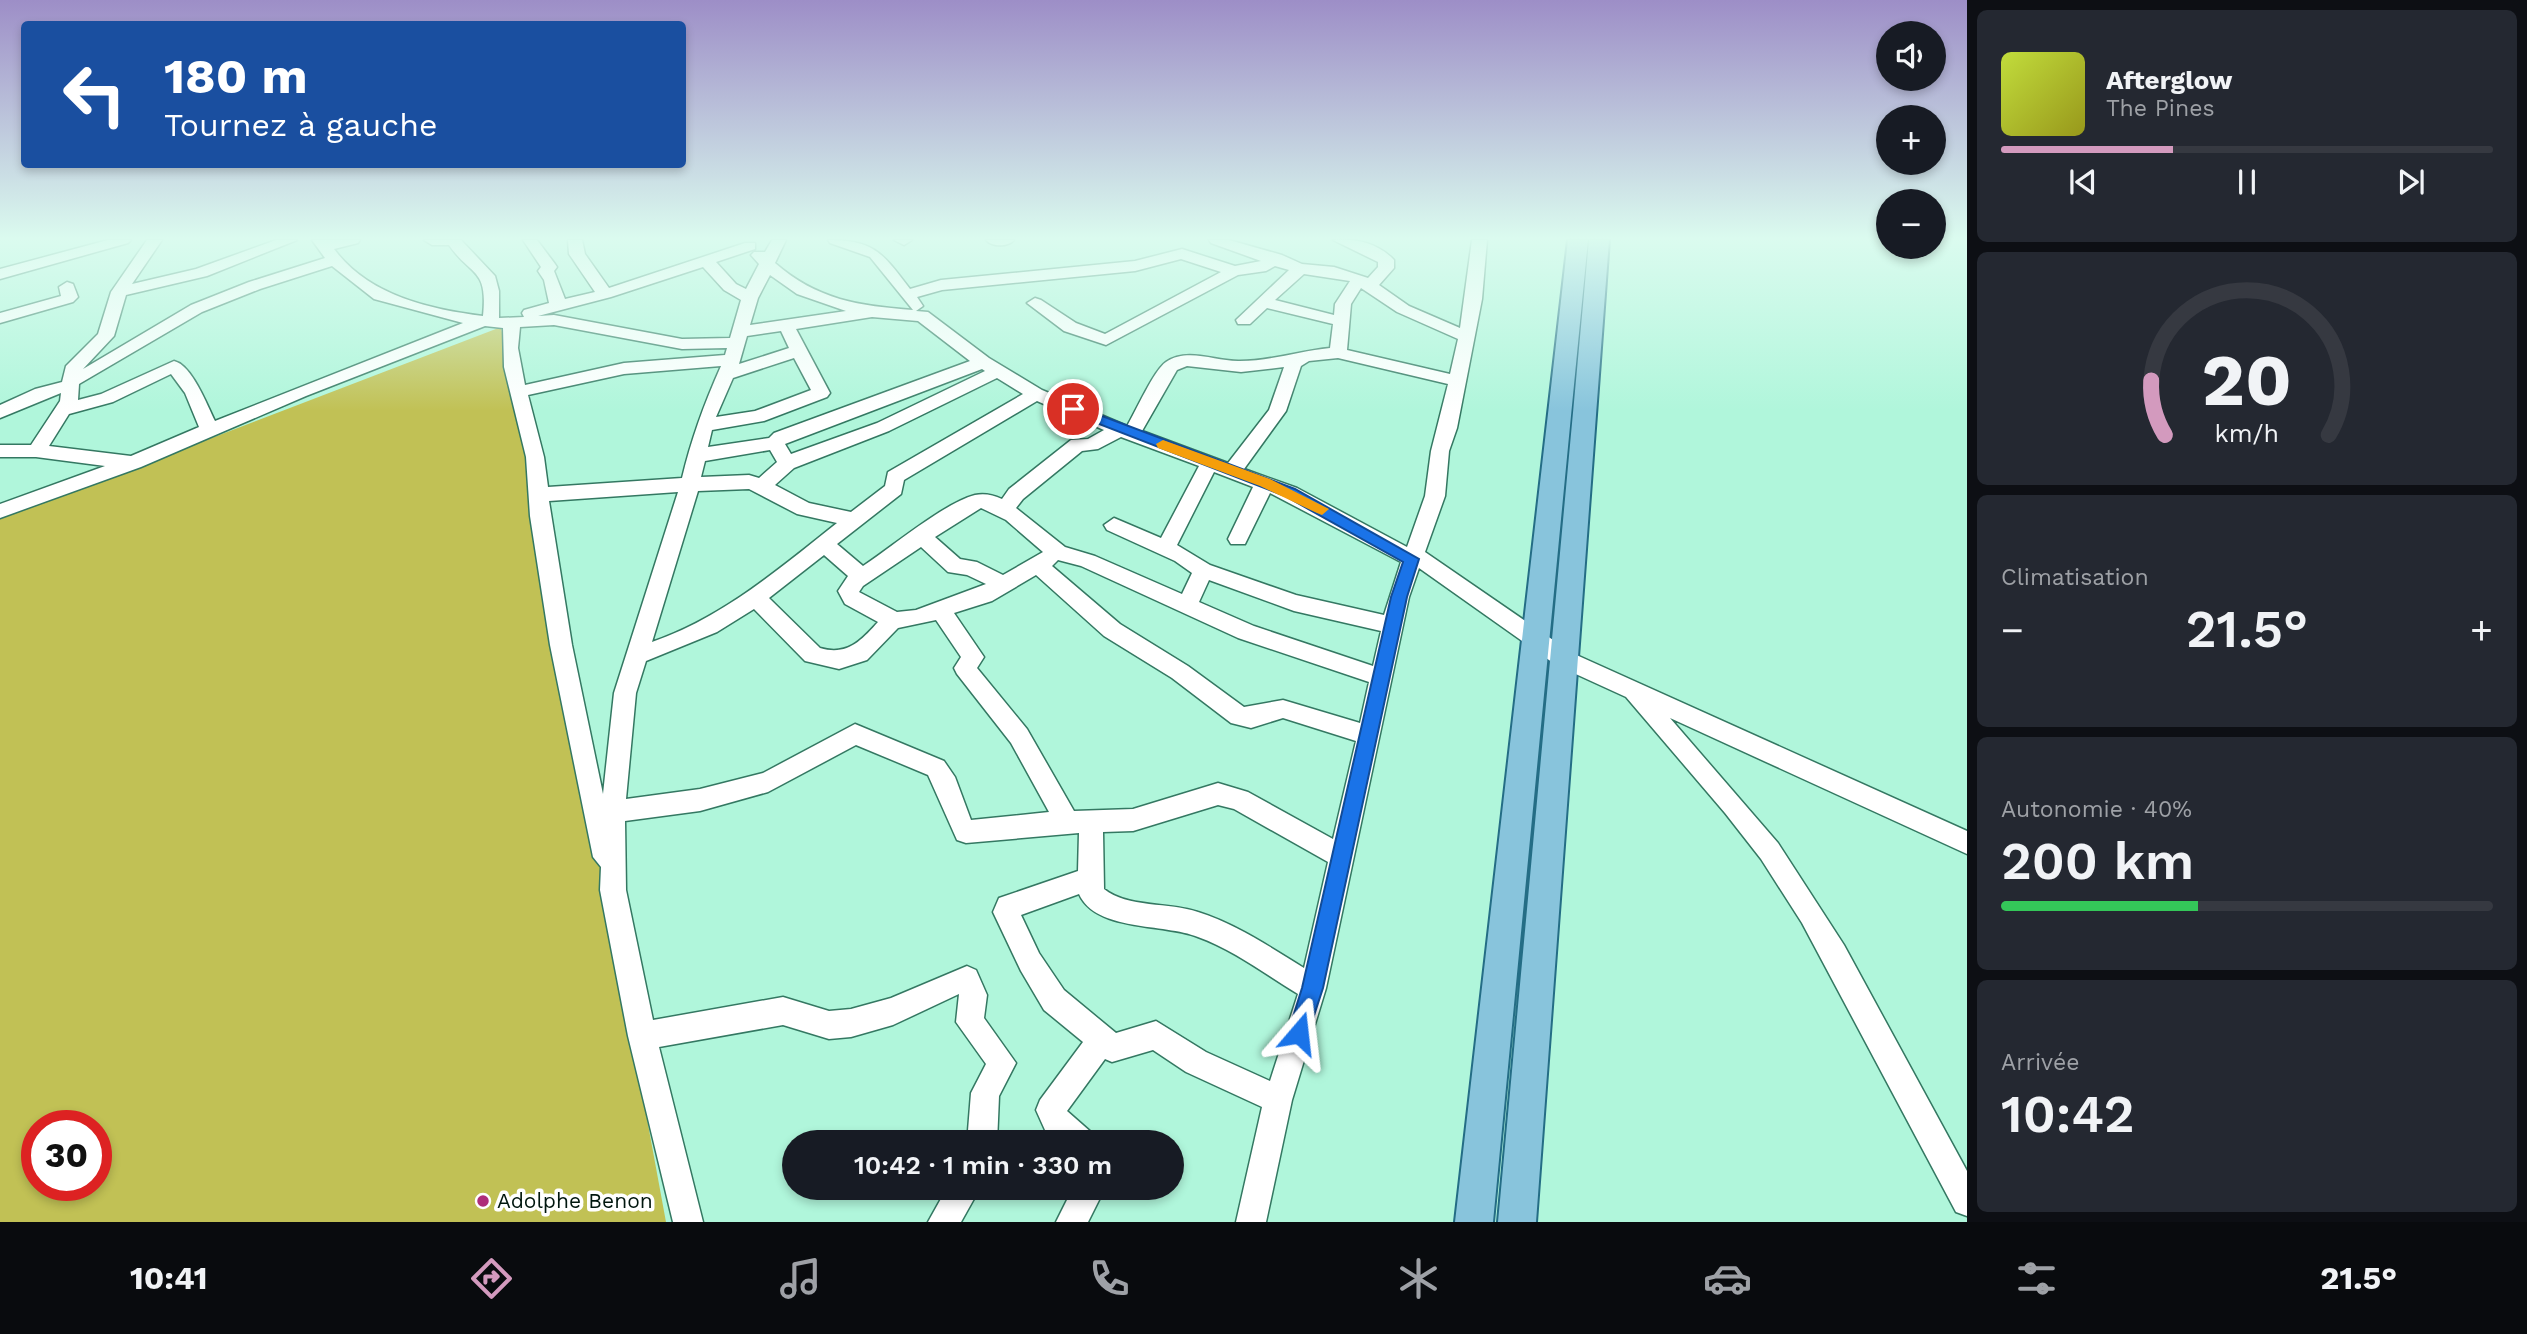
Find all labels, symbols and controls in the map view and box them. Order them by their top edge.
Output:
map controls [1876,21,1946,259]
button: sound [1876,21,1946,91]
text: 180 m [164,47,308,105]
icon: left [49,49,140,140]
text: Afterglow [2106,65,2232,95]
text: The Pines [2106,95,2215,122]
button: + [1876,105,1946,175]
text: Tournez à gauche [164,106,437,144]
icon: previous [2064,163,2102,201]
icon: pause [2228,163,2266,201]
icon: next [2392,163,2430,201]
button: − [1876,189,1946,259]
text: 20 [2202,337,2292,423]
pin [1043,379,1103,439]
icon: arrive [1054,390,1092,428]
text: km/h [2215,418,2279,447]
text: Climatisation [2001,564,2149,591]
text: 21.5° [2186,599,2308,660]
text: − [2001,608,2024,652]
text: + [2470,608,2493,652]
text: Autonomie · 40% [2001,796,2192,823]
text: 200 km [2001,831,2194,892]
position arrow [1262,996,1336,1070]
text: Arrivée [2001,1049,2080,1076]
text: 10:42 [2001,1084,2135,1145]
speed limit sign: 30 [21,1110,112,1201]
text: 10:42 · 1 min · 330 m [854,1150,1112,1180]
place label: Adolphe Benon [497,1188,653,1213]
marker: Adolphe Benon [475,1193,491,1209]
icon: directions [467,1254,516,1303]
icon: music [776,1254,825,1303]
icon: phone [1085,1254,1134,1303]
icon: climate [1394,1254,1443,1303]
icon: car [1703,1254,1752,1303]
icon: filters [2012,1254,2061,1303]
text: 10:41 [130,1259,208,1297]
text: 21.5° [2320,1259,2397,1297]

